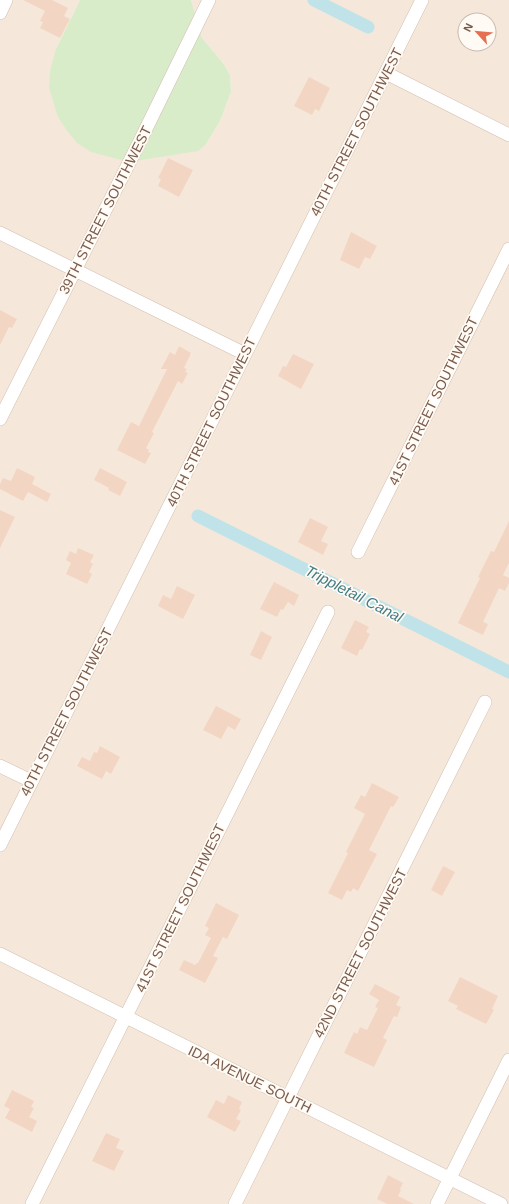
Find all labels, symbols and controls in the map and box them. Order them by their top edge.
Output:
north arrow [457,12,497,52]
text: N [461,21,475,34]
street label: 40TH STREET SOUTHWEST [307,45,406,219]
street label: 39TH STREET SOUTHWEST [56,123,155,297]
street label: 41ST STREET SOUTHWEST [385,314,481,488]
street label: 40TH STREET SOUTHWEST [163,334,259,509]
water label: Trippletail Canal [303,562,406,626]
street label: 40TH STREET SOUTHWEST [17,625,116,799]
street label: 41ST STREET SOUTHWEST [132,821,228,995]
street label: 42ND STREET SOUTHWEST [310,865,410,1040]
street label: IDA AVENUE SOUTH [186,1042,314,1116]

